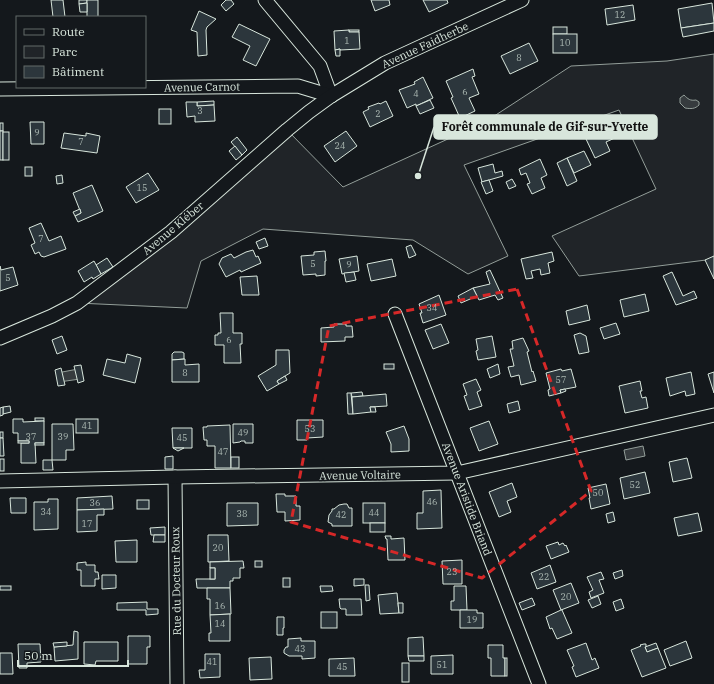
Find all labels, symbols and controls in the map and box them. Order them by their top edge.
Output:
house number: 12 [615,9,625,20]
legend [16,16,146,88]
street label: Avenue Faidherbe [379,19,471,71]
text: Route [52,24,85,39]
house number: 1 [344,35,350,46]
house number: 10 [560,37,570,48]
text: Parc [52,44,77,59]
house number: 8 [516,52,522,63]
text: Bâtiment [52,64,104,79]
street label: Avenue Carnot [164,79,240,95]
house number: 6 [462,86,468,97]
house number: 4 [413,88,419,99]
house number: 3 [197,105,203,116]
house number: 2 [375,108,381,119]
callout: Forêt communale de Gif-sur-Yvette [434,115,657,139]
text: Forêt communale de Gif-sur-Yvette [442,119,649,134]
house number: 9 [34,127,40,138]
house number: 7 [78,136,84,147]
house number: 24 [335,140,345,151]
house number: 15 [137,182,147,193]
street label: Avenue Kléber [140,198,207,258]
house number: 7 [38,233,44,244]
house number: 5 [310,258,316,269]
house number: 9 [346,259,352,270]
house number: 5 [5,272,11,283]
house number: 34 [427,302,437,313]
house number: 6 [226,334,232,345]
house number: 8 [182,367,188,378]
house number: 57 [556,374,566,385]
house number: 41 [82,420,92,431]
house number: 53 [305,423,315,434]
house number: 49 [238,427,248,438]
house number: 37 [26,431,36,442]
house number: 39 [58,431,68,442]
house number: 45 [177,432,187,443]
street label: Avenue Aristide Briand [439,440,495,558]
house number: 47 [218,446,228,457]
street label: Avenue Voltaire [319,467,401,483]
house number: 52 [630,479,640,490]
house number: 50 [593,487,603,498]
house number: 46 [427,496,437,507]
house number: 36 [90,497,100,508]
house number: 34 [41,506,51,517]
house number: 44 [369,507,379,518]
house number: 38 [237,508,247,519]
house number: 42 [336,509,346,520]
house number: 17 [82,518,92,529]
street label: Rue du Docteur Roux [168,526,184,636]
house number: 20 [213,542,223,553]
house number: 23 [447,566,457,577]
house number: 22 [539,571,549,582]
house number: 20 [561,591,571,602]
house number: 16 [215,600,225,611]
house number: 19 [467,614,477,625]
house number: 14 [215,618,225,629]
scale bar [18,642,128,668]
house number: 43 [295,643,305,654]
text: 50 m [24,648,53,663]
house number: 41 [207,656,217,667]
house number: 51 [437,659,447,670]
house number: 45 [337,661,347,672]

